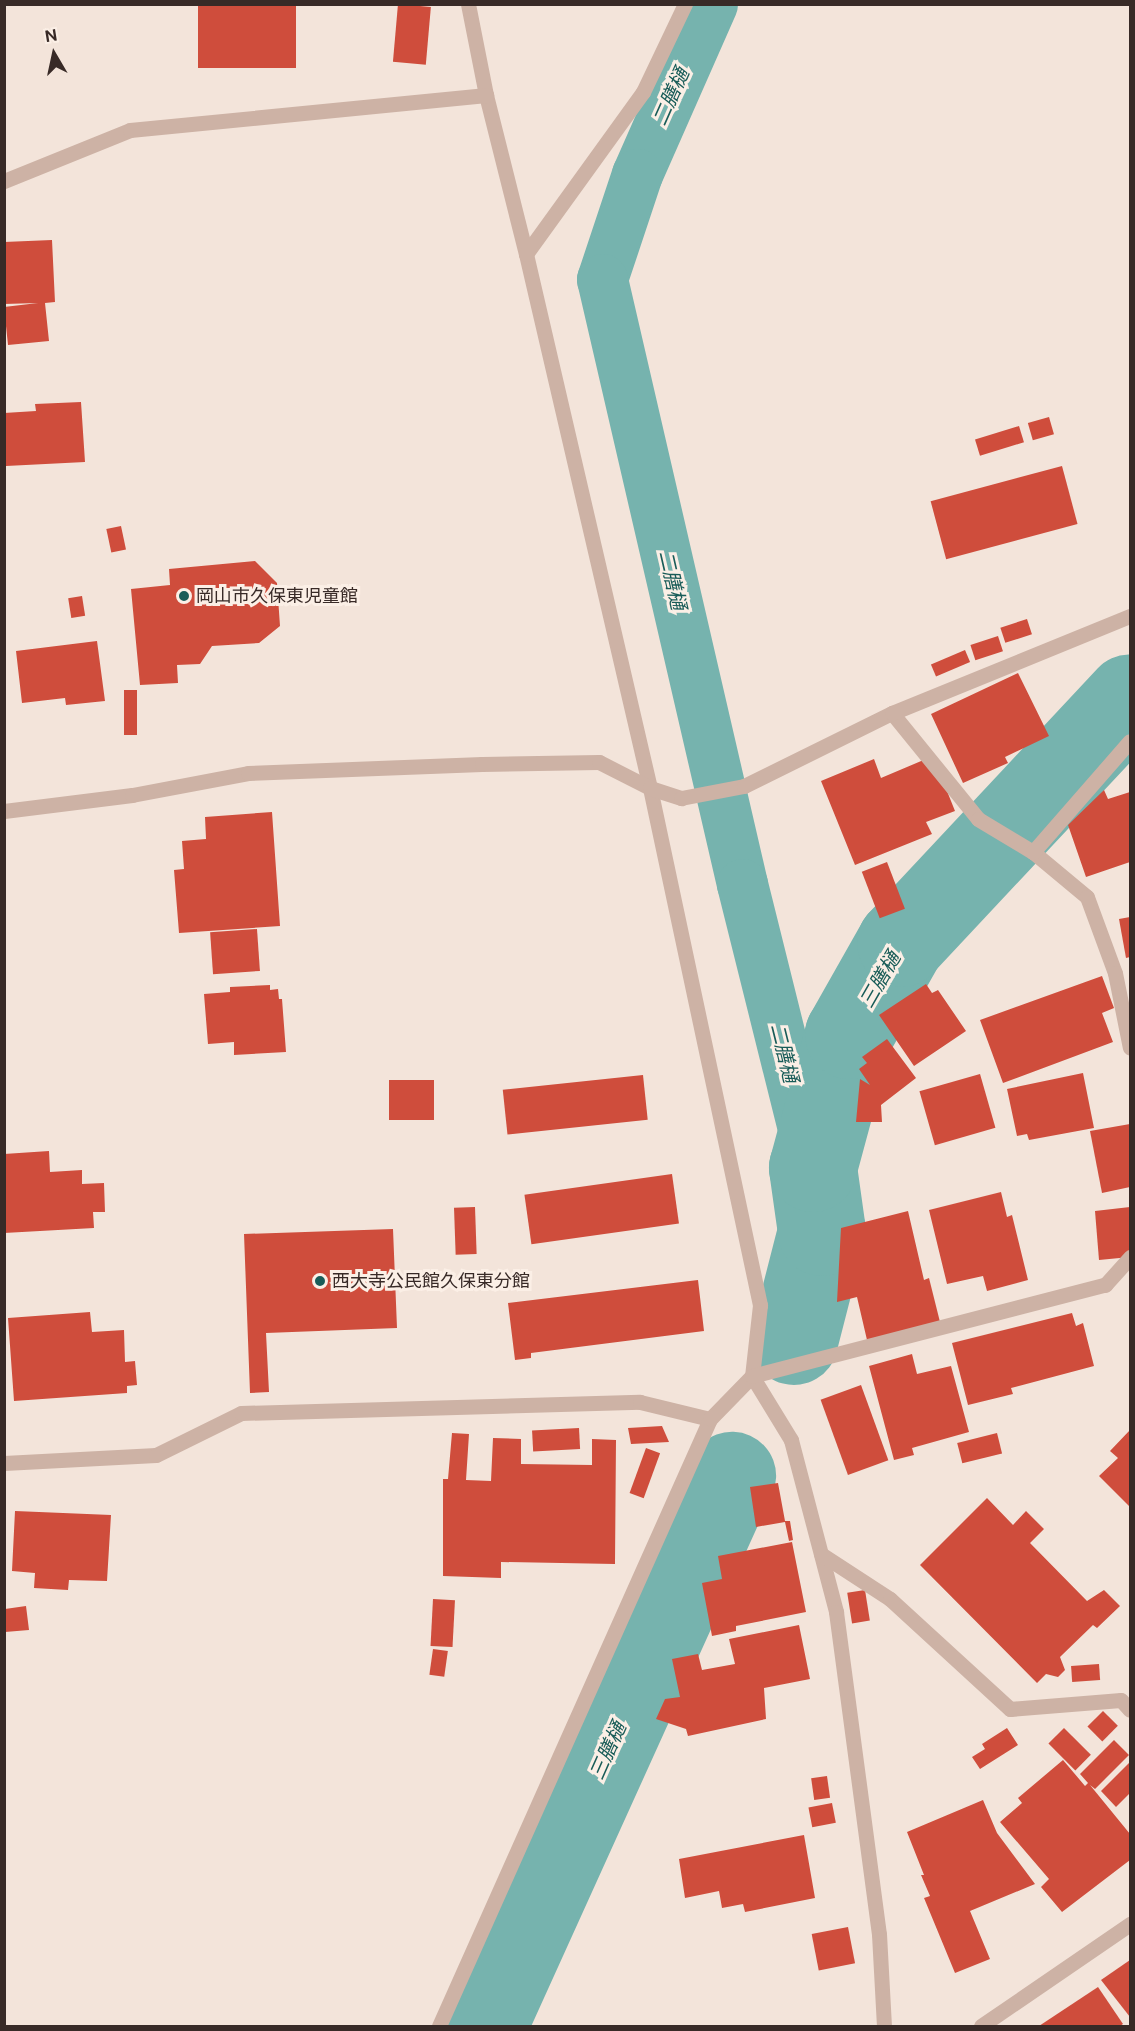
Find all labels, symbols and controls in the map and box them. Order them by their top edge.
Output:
north arrow [24,24,84,84]
text: N [43,25,59,46]
water label: 二膳樋 [648,65,694,129]
water label: 二膳樋 [654,548,690,612]
place label: 岡山市久保東児童館 [196,585,358,607]
marker: 岡山市久保東児童館 [177,589,191,603]
water label: 三膳樋 [855,948,905,1012]
water label: 二膳樋 [765,1021,803,1085]
place label: 西大寺公民館久保東分館 [332,1270,530,1292]
marker: 西大寺公民館久保東分館 [313,1274,327,1288]
water label: 三膳樋 [585,1719,631,1783]

